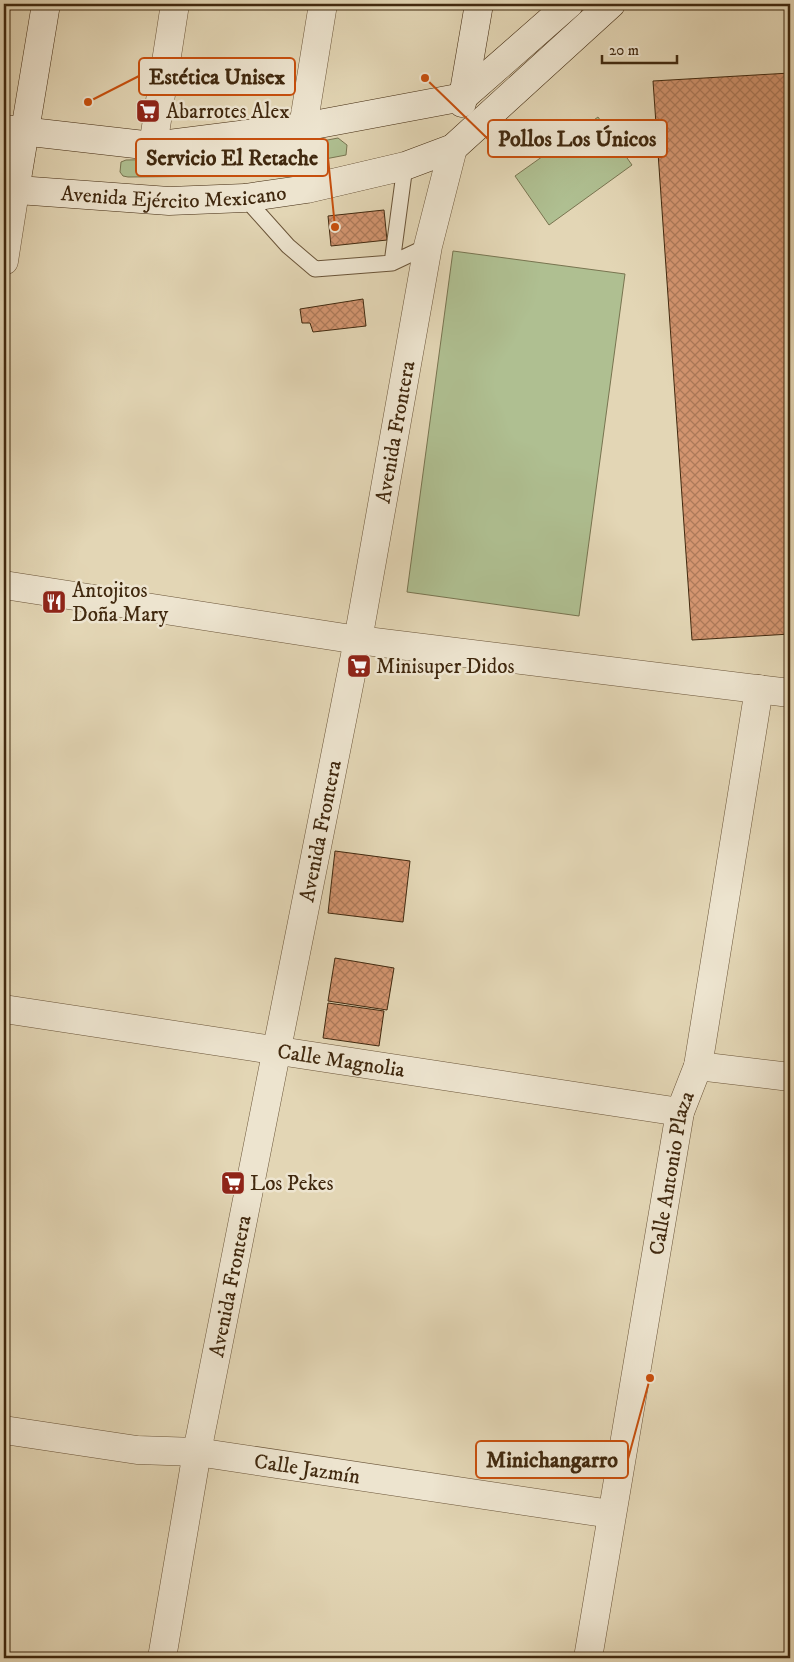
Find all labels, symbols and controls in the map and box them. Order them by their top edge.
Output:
scale bar [602,32,676,64]
text: 20 m [609,41,639,60]
callout: Estética Unisex [139,58,295,95]
text: Estética Unisex [149,64,285,91]
supermarket icon: Abarrotes Alex [135,98,161,124]
place label: Abarrotes Alex [166,99,290,125]
callout: Pollos Los Únicos [488,120,667,157]
text: Pollos Los Únicos [498,125,657,153]
callout: Servicio El Retache [136,139,328,176]
text: Servicio El Retache [146,145,318,172]
street label: Avenida Ejército Mexicano [60,180,288,215]
street label: Avenida Frontera [371,359,421,505]
place label: Antojitos Doña Mary [72,578,169,628]
restaurant icon: Antojitos Doña Mary [41,589,67,615]
supermarket icon: Minisuper Didos [346,653,372,679]
place label: Minisuper Didos [376,654,514,680]
street label: Avenida Frontera [294,758,348,904]
street label: Calle Magnolia [275,1039,407,1084]
street label: Calle Antonio Plaza [644,1088,701,1257]
supermarket icon: Los Pekes [220,1170,246,1196]
place label: Los Pekes [250,1171,333,1197]
street label: Avenida Frontera [204,1213,258,1360]
callout: Minichangarro [476,1441,628,1478]
text: Minichangarro [486,1447,618,1474]
street label: Calle Jazmín [252,1449,362,1490]

